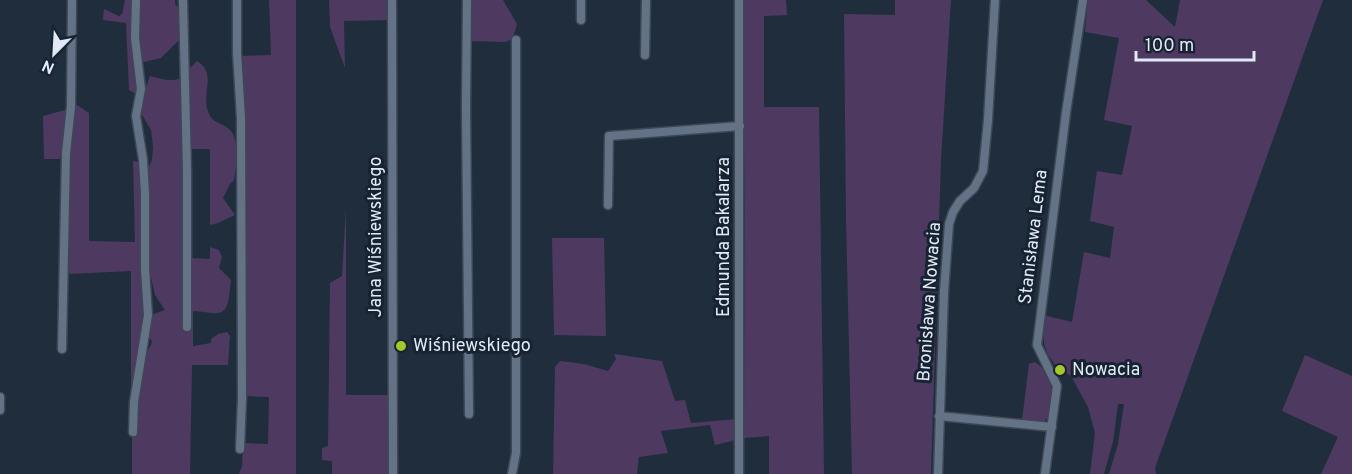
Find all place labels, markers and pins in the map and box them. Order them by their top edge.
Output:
place label: Wiśniewskiego [413,335,531,358]
marker: Wiśniewskiego [394,339,408,353]
place label: Nowacia [1072,359,1140,382]
marker: Nowacia [1053,363,1067,377]

